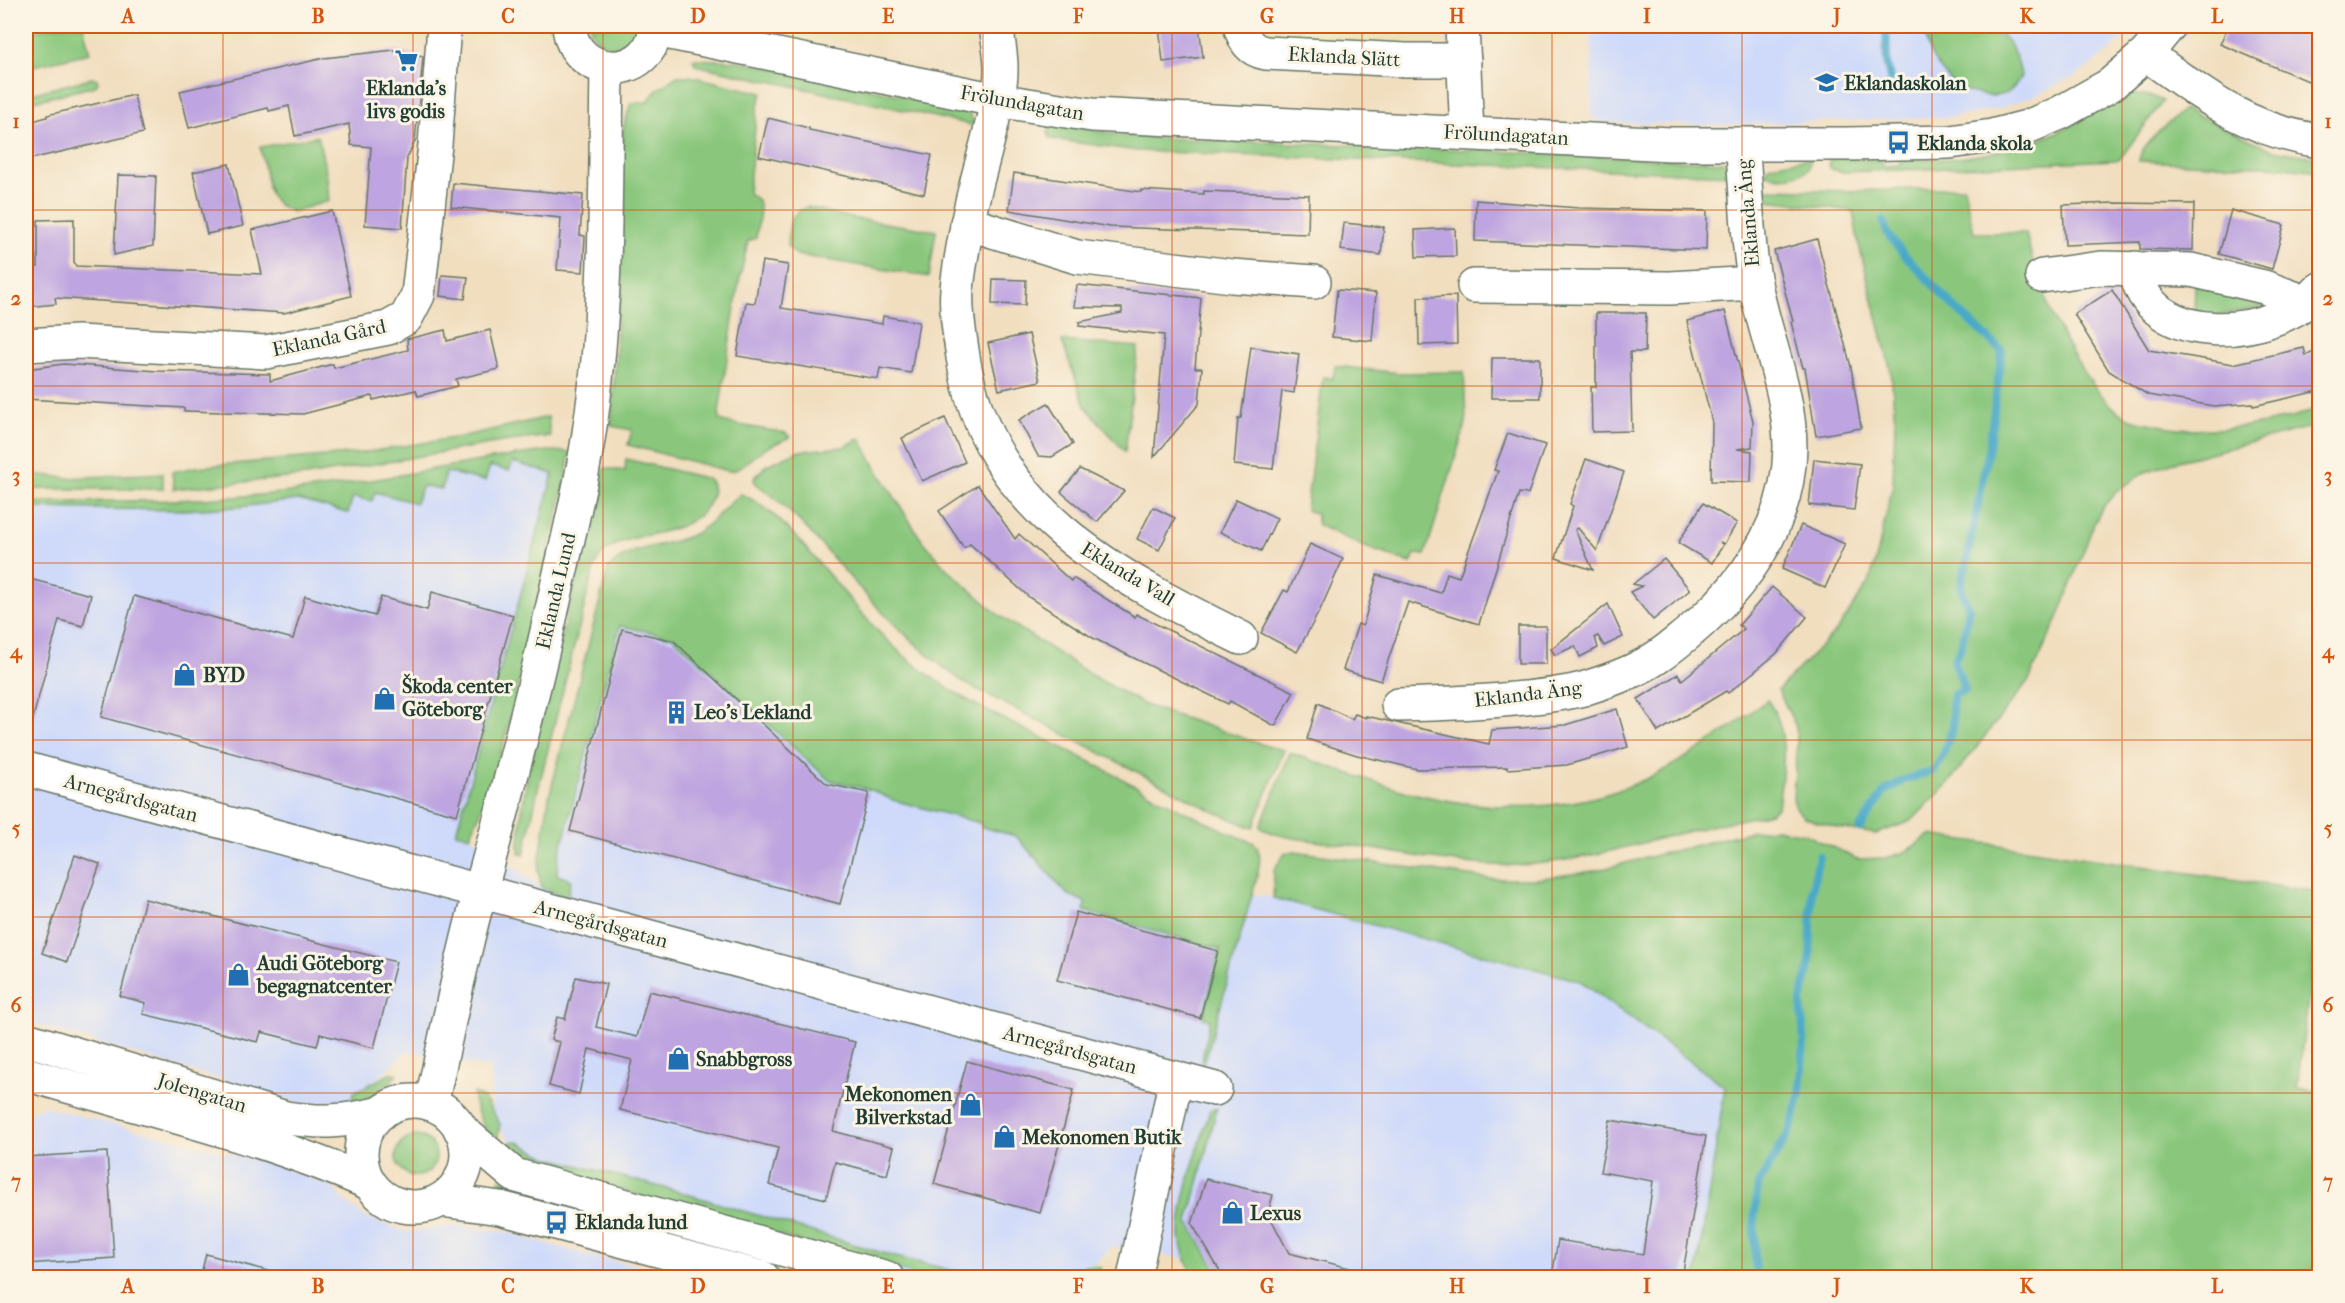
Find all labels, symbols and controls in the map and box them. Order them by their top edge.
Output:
text: A [120,5,136,28]
text: B [311,5,325,28]
text: C [501,5,515,28]
text: D [690,5,706,28]
text: E [882,5,894,28]
text: F [1072,5,1084,28]
text: G [1260,5,1274,28]
text: H [1449,5,1465,28]
text: I [1643,5,1651,28]
text: J [1831,5,1841,28]
text: K [2020,5,2036,28]
text: L [2211,5,2224,28]
street label: Eklanda Slätt [1287,43,1401,71]
supermarket icon: Eklanda's livs godis [393,48,419,74]
school or university icon: Eklandaskolan [1813,70,1839,96]
place label: Eklandaskolan [1844,72,1967,95]
place label: Eklanda's livs godis [366,77,447,123]
street label: Frölundagatan [958,81,1086,125]
text: 1 [12,110,20,133]
text: 1 [2324,110,2332,133]
street label: Frölundagatan [1443,120,1570,150]
bus stop icon: Eklanda skola [1886,130,1912,156]
place label: Eklanda skola [1917,132,2033,155]
street label: Eklanda Äng [1731,158,1764,268]
text: 2 [11,287,21,310]
text: 2 [2323,287,2333,310]
street label: Eklanda Gård [270,314,389,361]
text: 3 [12,464,20,487]
text: 3 [2324,464,2332,487]
street label: Eklanda Lund [531,529,581,652]
street label: Eklanda Vall [1077,537,1179,611]
text: 4 [9,640,23,664]
text: 4 [2321,640,2335,664]
shop icon: BYD [172,662,198,688]
place label: BYD [203,664,245,687]
place label: Škoda center Göteborg [402,673,513,721]
street label: Eklanda Äng [1473,675,1584,712]
shop icon: Škoda center Göteborg [371,685,397,711]
building icon: Leo's Lekland [663,699,689,725]
place label: Leo's Lekland [694,701,813,724]
street label: Arnegårdsgatan [61,769,201,827]
text: 5 [12,817,21,840]
text: 5 [2324,817,2333,840]
street label: Arnegårdsgatan [531,895,671,953]
place label: Audi Göteborg begagnatcenter [255,952,392,998]
shop icon: Audi Göteborg begagnatcenter [226,961,252,987]
text: 6 [11,994,23,1017]
text: 6 [2323,994,2335,1017]
street label: Arnegårdsgatan [1000,1021,1140,1079]
shop icon: Snabbgross [665,1046,691,1072]
place label: Snabbgross [696,1048,793,1071]
street label: Jolengatan [153,1068,250,1118]
place label: Mekonomen Bilverkstad [844,1083,953,1129]
shop icon: Mekonomen Bilverkstad [957,1092,983,1118]
shop icon: Mekonomen Butik [991,1124,1017,1150]
place label: Mekonomen Butik [1021,1126,1182,1149]
text: 7 [10,1170,21,1193]
text: 7 [2322,1170,2333,1193]
shop icon: Lexus [1219,1200,1245,1226]
place label: Lexus [1250,1202,1302,1225]
bus stop icon: Eklanda lund [544,1209,570,1235]
place label: Eklanda lund [575,1211,688,1234]
text: A [120,1275,136,1298]
text: B [311,1275,325,1298]
text: C [501,1275,515,1298]
text: D [690,1275,706,1298]
text: E [882,1275,894,1298]
text: F [1072,1275,1084,1298]
text: G [1260,1275,1274,1298]
text: H [1449,1275,1465,1298]
text: I [1643,1275,1651,1298]
text: J [1831,1275,1841,1298]
text: K [2020,1275,2036,1298]
text: L [2211,1275,2224,1298]

